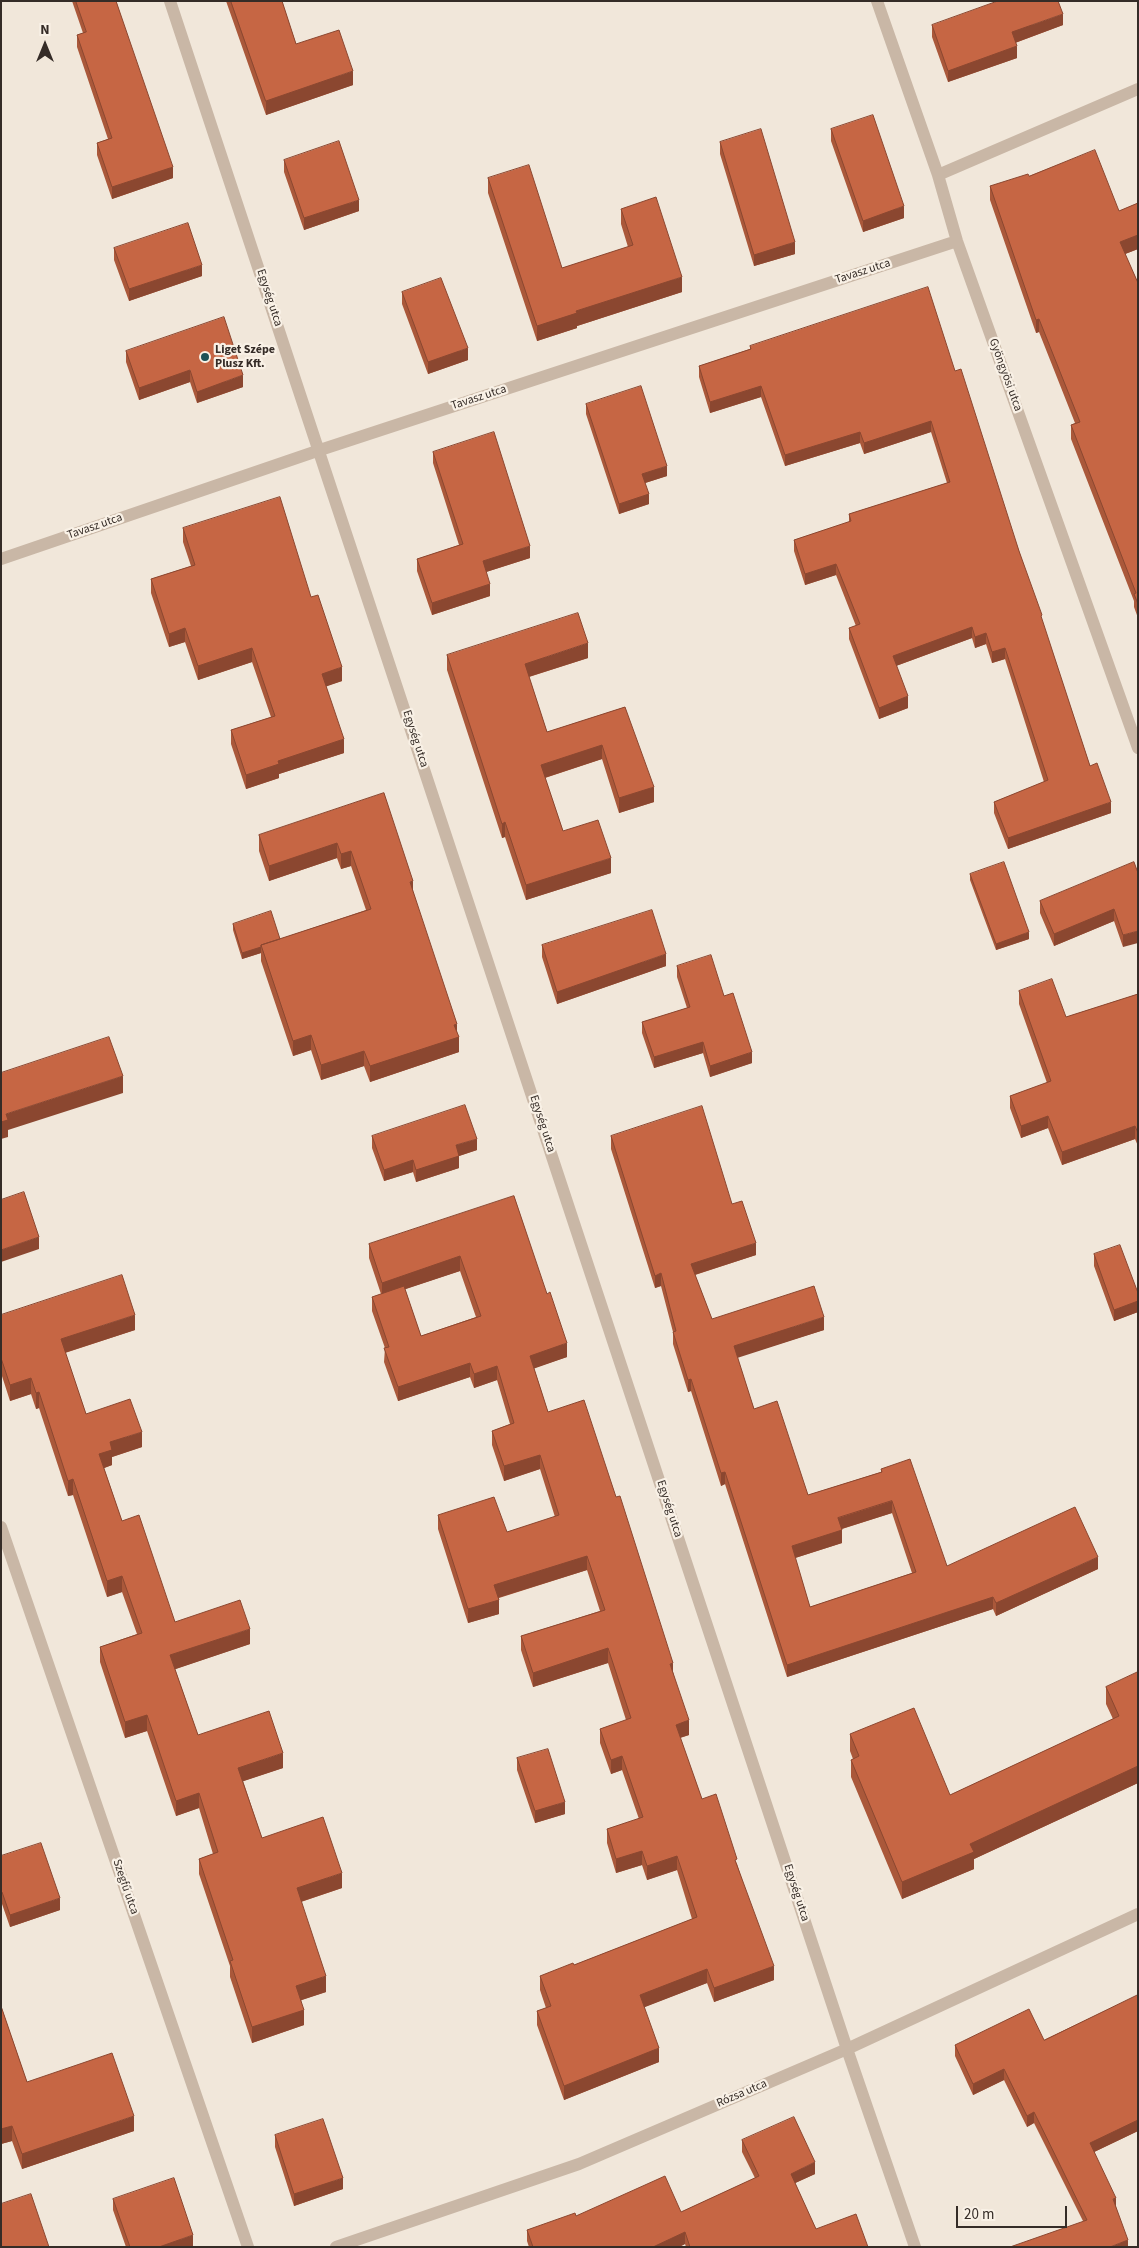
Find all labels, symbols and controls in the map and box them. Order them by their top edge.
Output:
north arrow [20,20,70,70]
text: N [40,20,50,40]
street label: Tavasz utca [833,256,893,288]
street label: Egység utca [253,268,285,328]
street label: Gyöngyösi utca [985,337,1025,413]
place label: Liget Szépe Plusz Kft. [215,343,275,371]
marker: Liget Szépe Plusz Kft. [199,351,211,363]
street label: Tavasz utca [449,382,509,414]
street label: Tavasz utca [66,511,124,543]
street label: Egység utca [399,709,431,769]
street label: Egység utca [526,1094,558,1154]
street label: Egység utca [653,1479,685,1539]
street label: Szegfű utca [109,1857,141,1917]
street label: Egység utca [780,1863,812,1923]
street label: Rózsa utca [715,2077,769,2111]
scale bar [959,2196,1070,2228]
text: 20 m [964,2204,994,2225]

